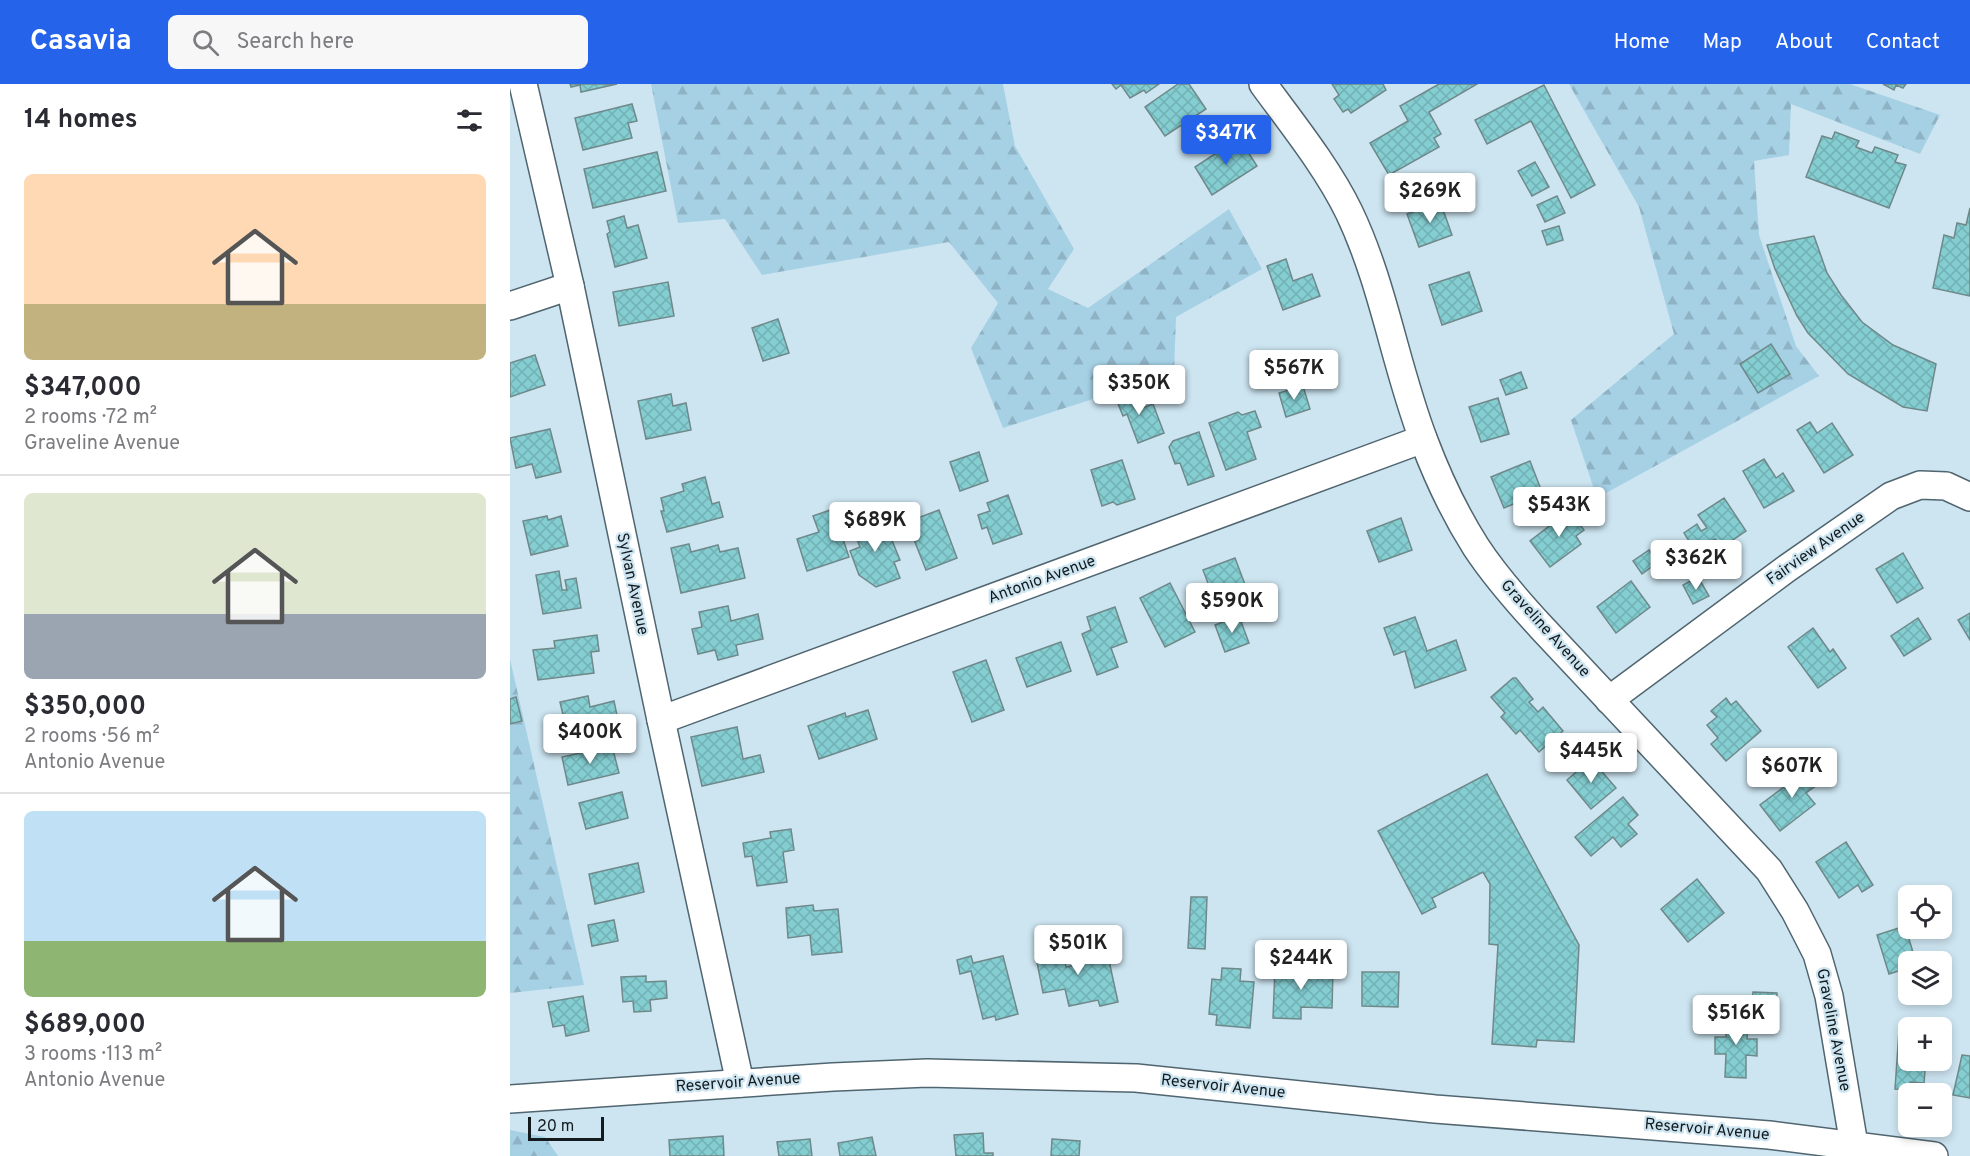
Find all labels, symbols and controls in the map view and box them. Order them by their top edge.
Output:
search box [168,15,588,69]
text: Casavia [30,24,132,60]
icon: search [189,26,222,59]
text: Search here [237,29,354,56]
text: Home [1614,29,1670,56]
text: Map [1703,29,1742,56]
text: About [1775,29,1833,56]
text: Contact [1866,29,1940,56]
text: 14 homes [24,104,138,137]
icon: filters [453,104,486,137]
pin: $347K [1184,115,1268,166]
text: $347K [1195,121,1257,147]
pin: $269K [1388,173,1472,224]
text: $269K [1398,179,1462,205]
icon: home [201,213,309,321]
pin: $567K [1252,350,1336,401]
text: $567K [1263,356,1325,382]
pin: $350K [1097,365,1181,416]
text: $350K [1107,371,1171,397]
text: $347,000 [24,372,142,405]
text: 2 rooms · 72 m² [24,405,157,431]
text: Graveline Avenue [24,431,180,457]
pin: $543K [1517,487,1601,538]
text: $543K [1527,493,1591,519]
pin: $689K [833,502,917,553]
text: $689K [843,508,907,534]
street label: Fairview Avenue [1763,508,1869,590]
street label: Sylvan Avenue [611,531,653,637]
icon: home [201,532,309,640]
pin: $362K [1654,540,1738,591]
text: $362K [1665,546,1727,572]
street label: Antonio Avenue [985,551,1099,609]
street label: Graveline Avenue [1496,576,1594,682]
pin: $590K [1190,583,1274,634]
text: $590K [1200,589,1264,615]
text: $350,000 [24,691,146,724]
pin: $400K [548,714,632,765]
text: $400K [557,720,623,746]
text: 2 rooms · 56 m² [24,724,160,750]
pin: $445K [1549,733,1633,784]
text: $445K [1559,739,1623,765]
pin: $607K [1750,748,1834,799]
text: Antonio Avenue [24,750,165,776]
text: $607K [1761,754,1823,780]
icon: home [201,850,309,958]
map controls [1898,885,1952,1137]
button: locate [1898,885,1952,939]
pin: $501K [1036,925,1120,976]
text: $501K [1048,931,1108,957]
pin: $244K [1259,940,1343,991]
text: $244K [1269,946,1333,972]
button: layers [1898,951,1952,1005]
street label: Graveline Avenue [1811,967,1855,1093]
pin: $516K [1694,995,1778,1046]
text: $516K [1707,1001,1765,1027]
text: $689,000 [24,1009,146,1042]
button: + [1898,1017,1952,1071]
text: 3 rooms · 113 m² [24,1042,162,1068]
text: Antonio Avenue [24,1068,165,1094]
street label: Reservoir Avenue [675,1069,801,1097]
street label: Reservoir Avenue [1160,1071,1286,1103]
button: − [1898,1083,1952,1137]
scale bar [528,1114,604,1142]
street label: Reservoir Avenue [1644,1115,1770,1145]
text: 20 m [537,1117,574,1137]

